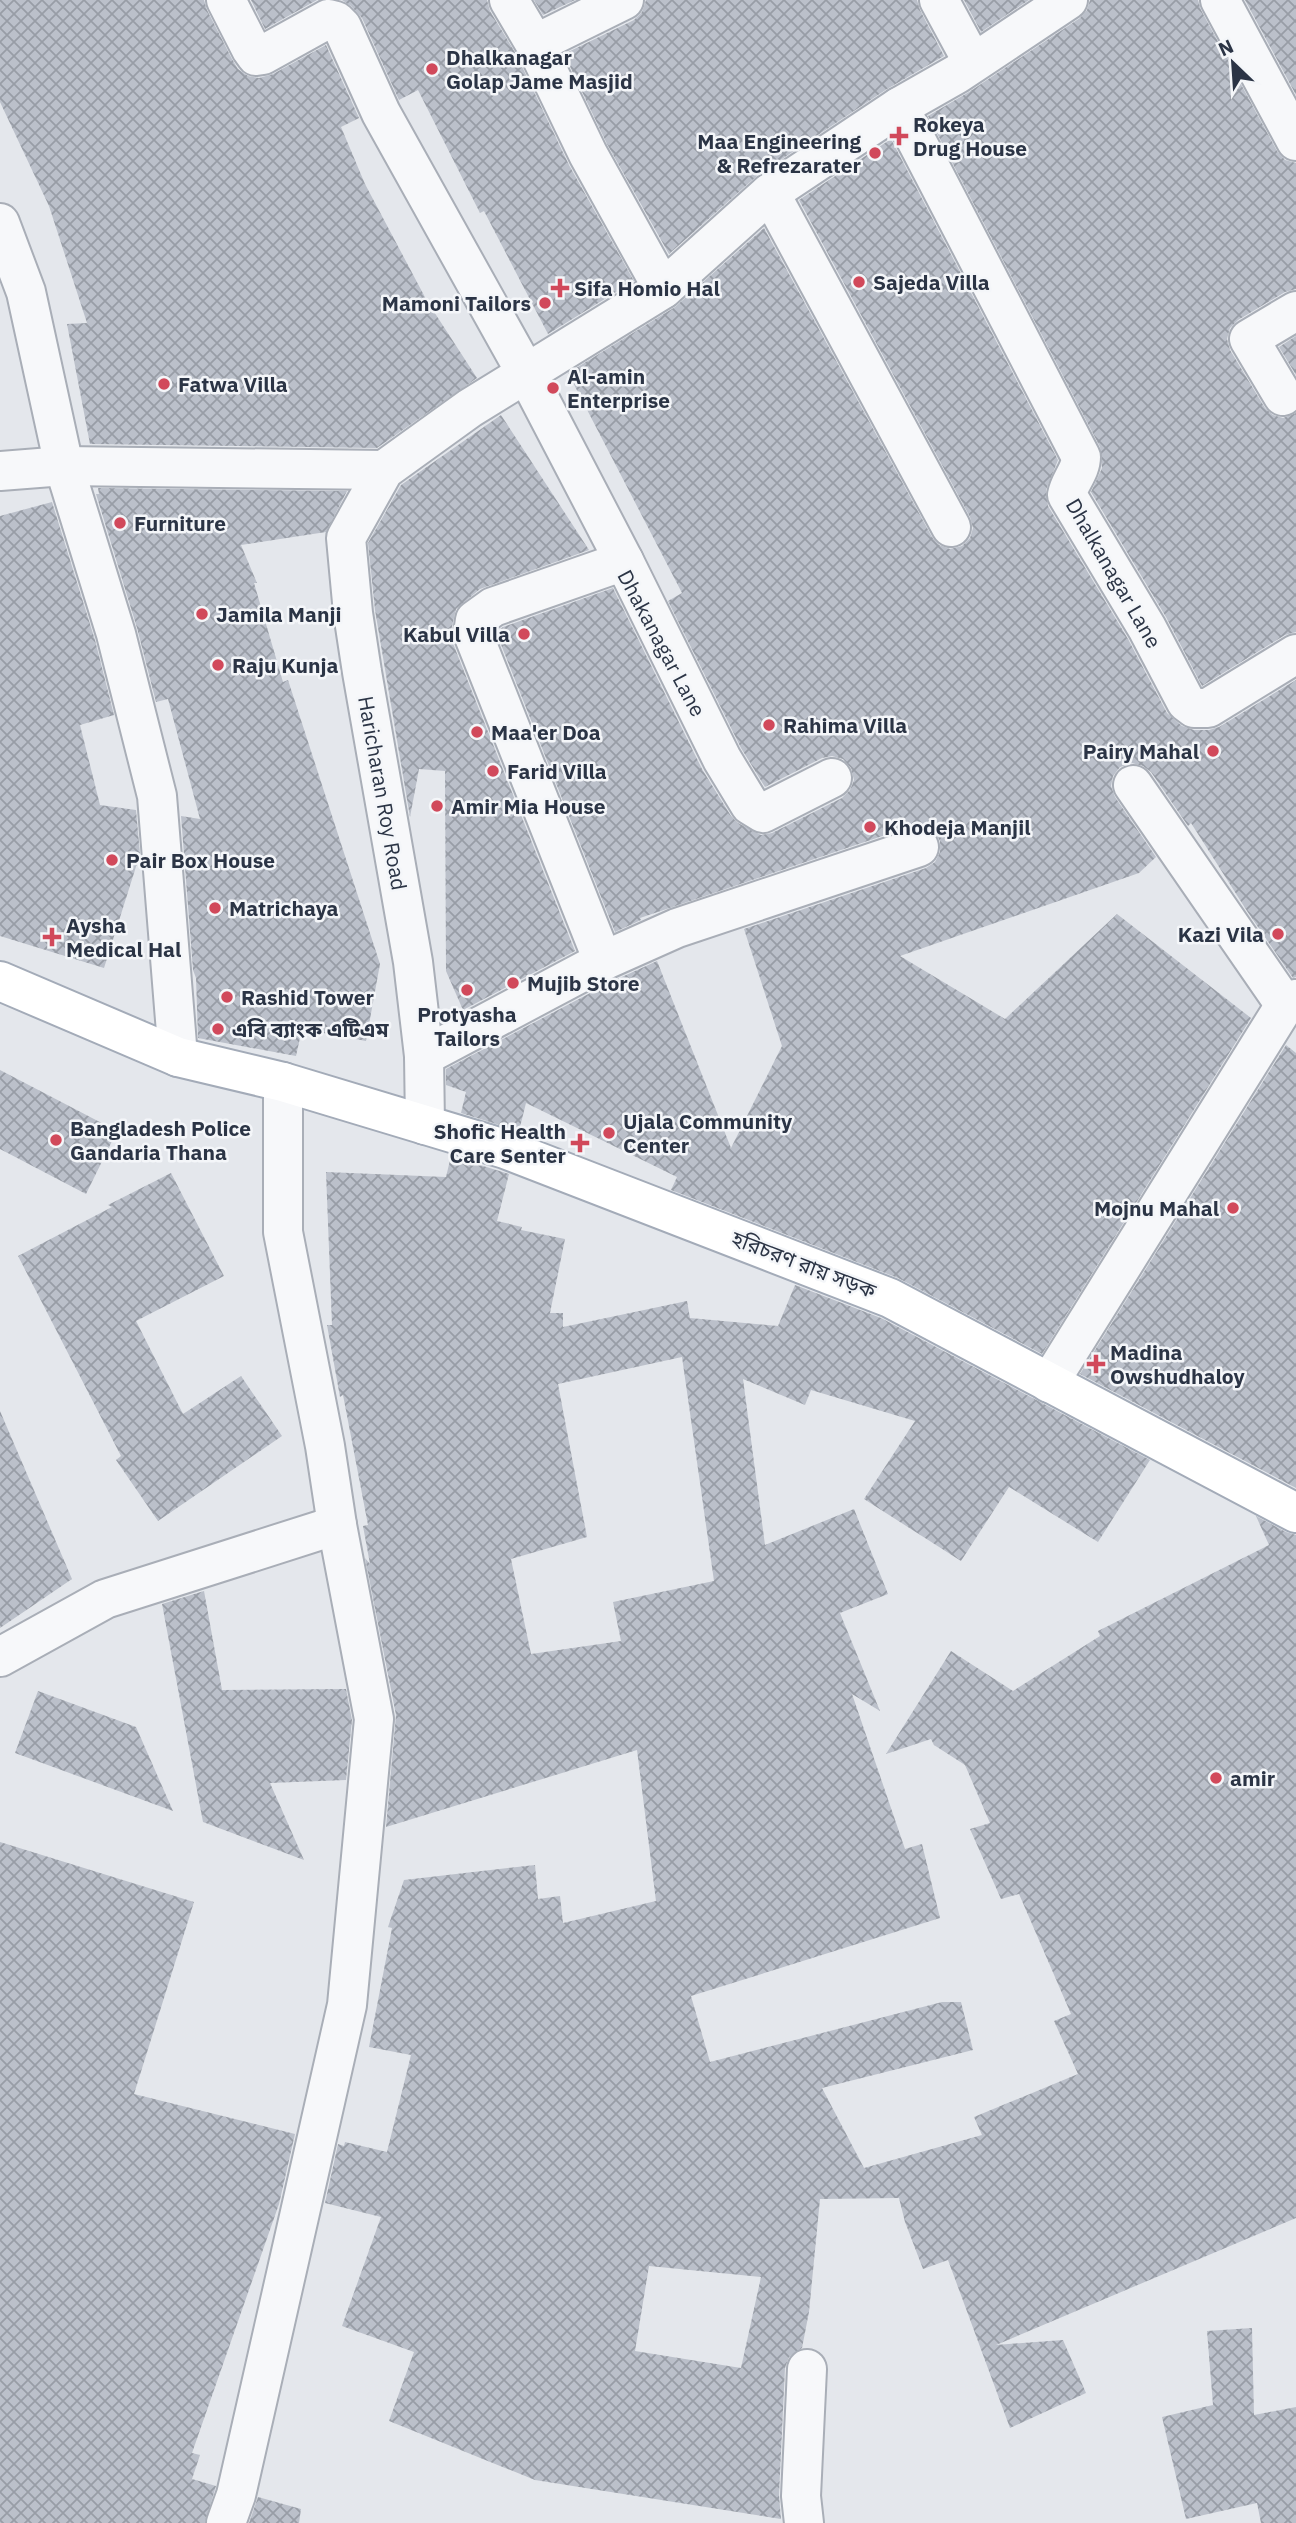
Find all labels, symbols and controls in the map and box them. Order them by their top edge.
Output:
north arrow [1198,28,1268,98]
text: N [1215,34,1237,61]
place label: Dhalkanagar Golap Jame Masjid [446,43,633,95]
marker: Dhalkanagar Golap Jame Masjid [424,61,440,77]
place label: Rokeya Drug House [913,110,1027,162]
place label: Maa Engineering & Refrezarater [697,127,862,179]
marker: Rokeya Drug House [891,128,907,144]
marker: Maa Engineering & Refrezarater [867,145,883,161]
place label: Sajeda Villa [873,268,990,296]
place label: Sifa Homio Hal [574,274,720,302]
marker: Sajeda Villa [851,274,867,290]
marker: Sifa Homio Hal [552,280,568,296]
place label: Mamoni Tailors [382,289,531,317]
marker: Mamoni Tailors [537,295,553,311]
place label: Al-amin Enterprise [567,362,670,414]
place label: Fatwa Villa [178,370,288,398]
marker: Fatwa Villa [156,376,172,392]
marker: Al-amin Enterprise [545,380,561,396]
street label: Dhalkanagar Lane [1060,493,1168,653]
place label: Furniture [134,509,226,537]
marker: Furniture [112,515,128,531]
street label: Dhakanagar Lane [611,565,713,721]
place label: Jamila Manji [216,600,341,628]
marker: Jamila Manji [194,606,210,622]
place label: Kabul Villa [403,620,510,648]
marker: Kabul Villa [516,626,532,642]
place label: Raju Kunja [232,651,339,679]
marker: Raju Kunja [210,657,226,673]
street label: Haricharan Roy Road [352,694,414,892]
place label: Rahima Villa [783,711,907,739]
marker: Rahima Villa [761,717,777,733]
place label: Maa'er Doa [491,718,601,746]
marker: Maa'er Doa [469,724,485,740]
place label: Pairy Mahal [1083,737,1199,765]
marker: Pairy Mahal [1205,743,1221,759]
place label: Farid Villa [507,757,607,785]
marker: Farid Villa [485,763,501,779]
place label: Amir Mia House [451,792,606,820]
marker: Amir Mia House [429,798,445,814]
place label: Khodeja Manjil [884,813,1031,841]
marker: Khodeja Manjil [862,819,878,835]
place label: Pair Box House [126,846,275,874]
marker: Pair Box House [104,852,120,868]
place label: Matrichaya [229,894,339,922]
marker: Matrichaya [207,900,223,916]
place label: Aysha Medical Hal [66,911,181,963]
place label: Kazi Vila [1178,920,1264,948]
marker: Kazi Vila [1270,926,1286,942]
marker: Aysha Medical Hal [44,929,60,945]
place label: Mujib Store [527,969,640,997]
marker: Mujib Store [505,975,521,991]
marker: Protyasha Tailors [459,982,475,998]
place label: Rashid Tower [241,983,375,1011]
marker: Rashid Tower [219,989,235,1005]
place label: Protyasha Tailors [417,1000,517,1052]
place label: এবি ব্যাংক এটিএম [232,1015,390,1043]
marker: এবি ব্যাংক এটিএম [210,1021,226,1037]
place label: Ujala Community Center [623,1107,793,1159]
place label: Bangladesh Police Gandaria Thana [70,1114,251,1166]
place label: Shofic Health Care Senter [433,1117,567,1169]
marker: Ujala Community Center [601,1125,617,1141]
marker: Bangladesh Police Gandaria Thana [48,1132,64,1148]
marker: Shofic Health Care Senter [572,1135,588,1151]
place label: Mojnu Mahal [1094,1194,1219,1222]
marker: Mojnu Mahal [1225,1200,1241,1216]
street label: হরিচরণ রায় সড়ক [727,1223,881,1305]
place label: Madina Owshudhaloy [1110,1338,1245,1390]
marker: Madina Owshudhaloy [1088,1356,1104,1372]
place label: amir [1230,1764,1276,1792]
marker: amir [1208,1770,1224,1786]

